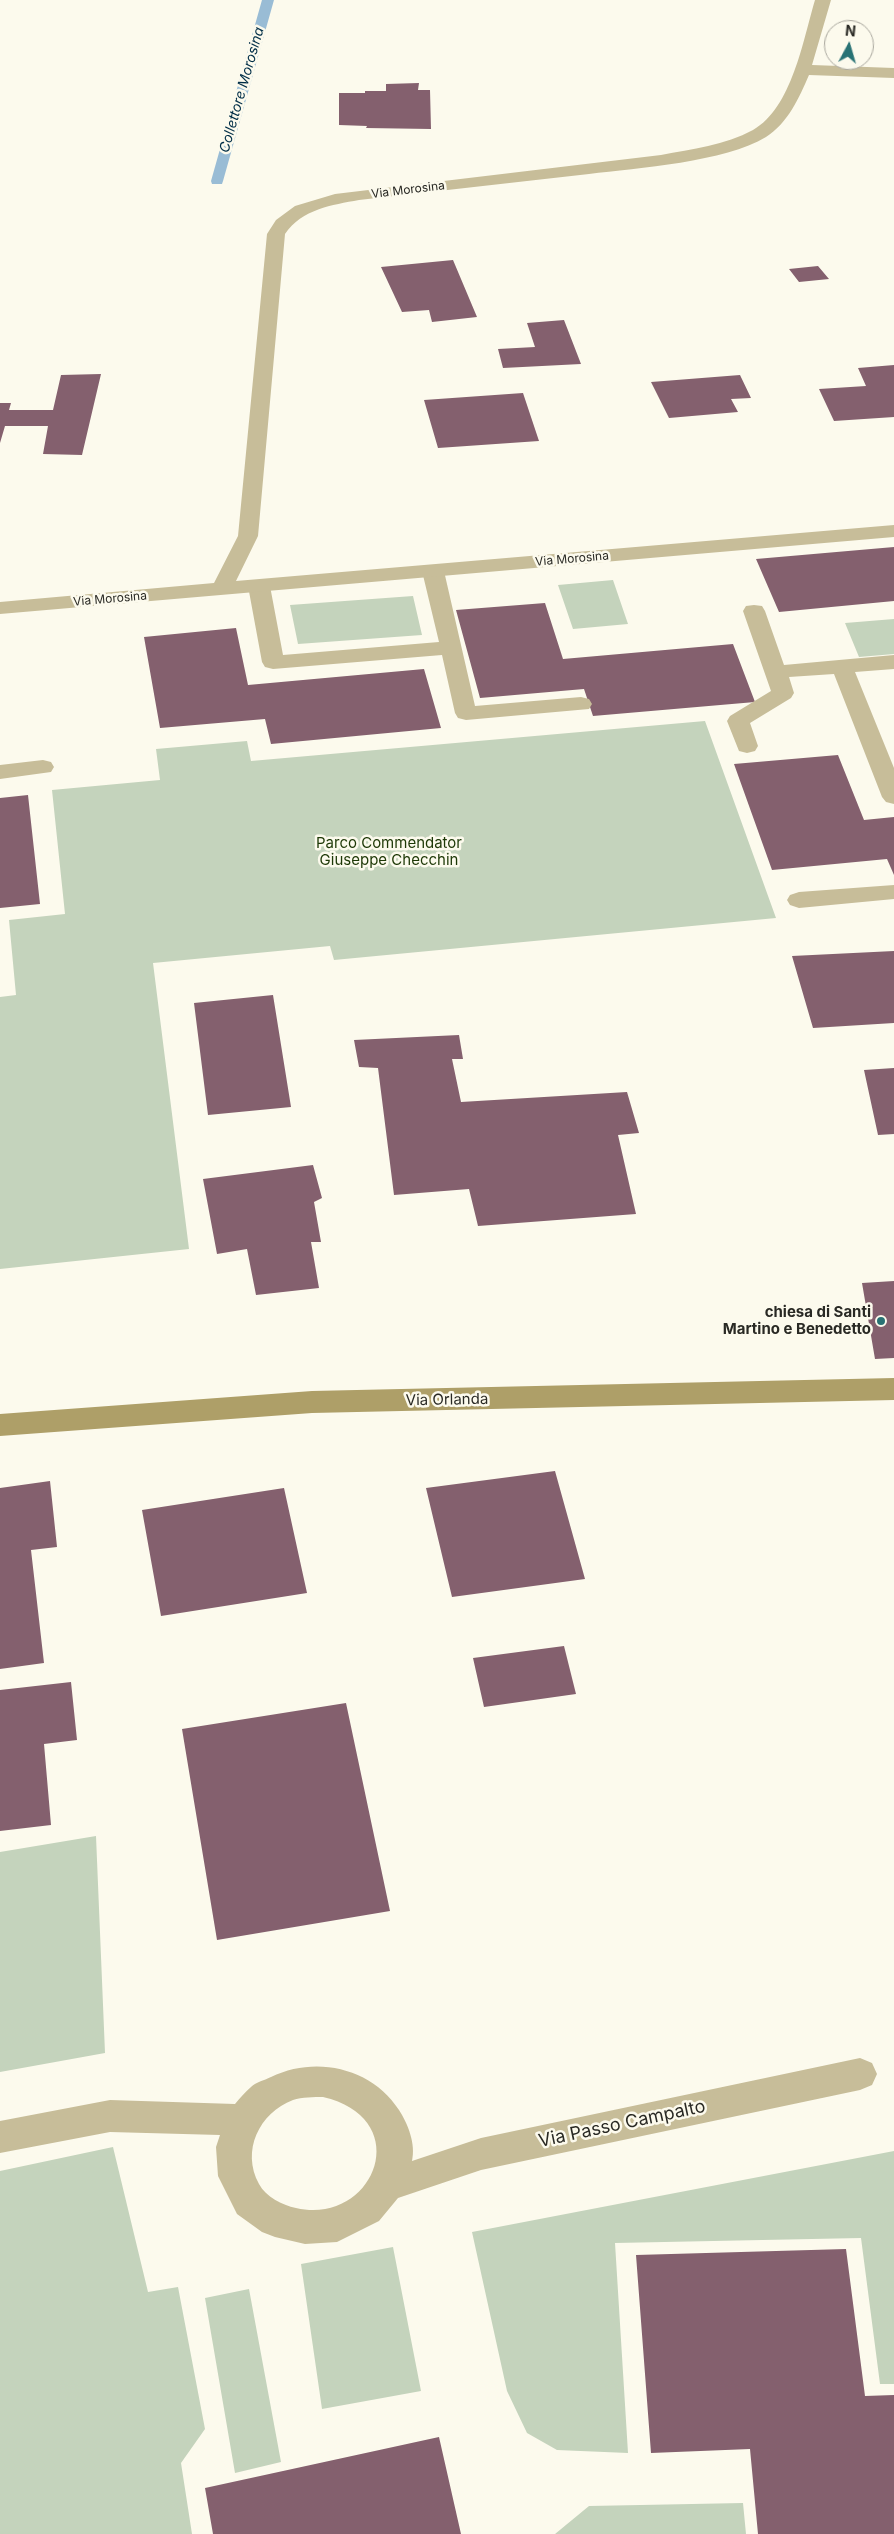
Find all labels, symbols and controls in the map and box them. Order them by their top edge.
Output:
north arrow [824,20,874,70]
text: N [844,22,857,40]
water label: Collettore Morosina [216,25,268,155]
street label: Via Morosina [370,178,446,202]
street label: Via Morosina [535,549,609,569]
street label: Via Morosina [73,589,147,609]
park label: Parco Commendator Giuseppe Checchin [316,834,462,869]
place label: chiesa di Santi Martino e Benedetto [723,1303,871,1338]
marker: chiesa di Santi Martino e Benedetto [875,1315,887,1327]
street label: Via Orlanda [406,1390,488,1410]
street label: Via Passo Campalto [537,2096,707,2152]

